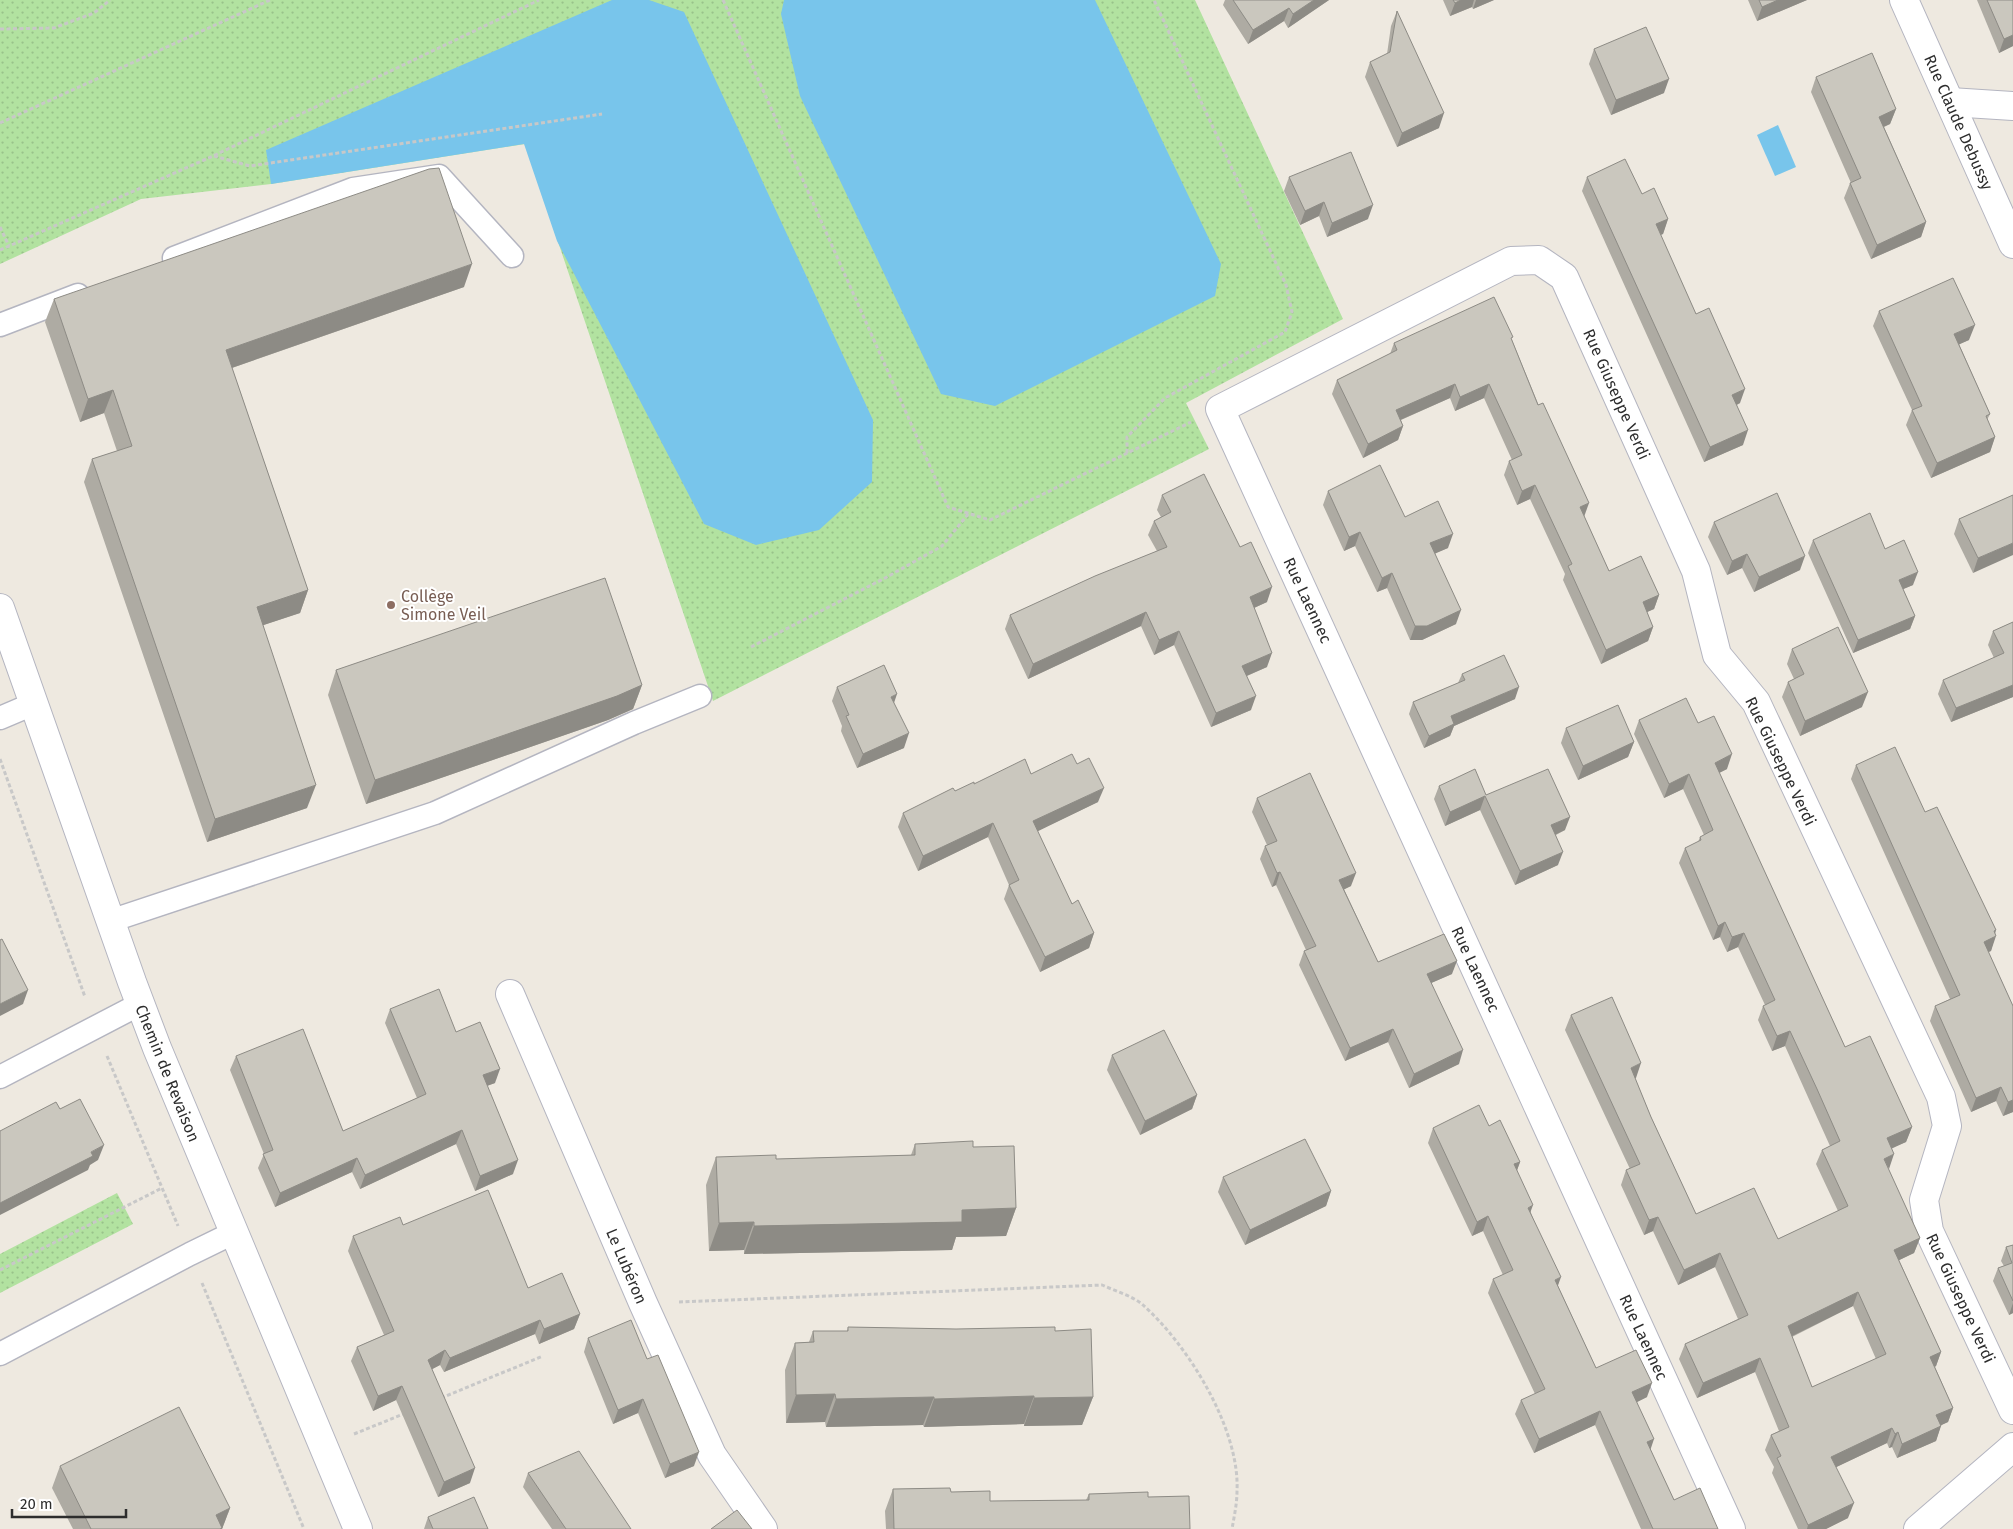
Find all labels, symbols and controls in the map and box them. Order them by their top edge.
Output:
street label: Rue Claude Debussy [1920,52,1997,193]
street label: Rue Giuseppe Verdi [1579,326,1654,462]
street label: Rue Laennec [1279,554,1336,646]
place label: Collège Simone Veil [401,587,486,624]
marker: Collège Simone Veil [385,599,397,611]
street label: Rue Giuseppe Verdi [1741,694,1820,829]
street label: Rue Laennec [1447,923,1504,1015]
street label: Chemin de Revaison [131,1002,204,1145]
street label: Le Lubéron [602,1226,651,1307]
street label: Rue Giuseppe Verdi [1922,1230,1999,1366]
street label: Rue Laennec [1615,1291,1672,1383]
scale bar [12,1486,126,1518]
text: 20 m [20,1495,53,1513]

